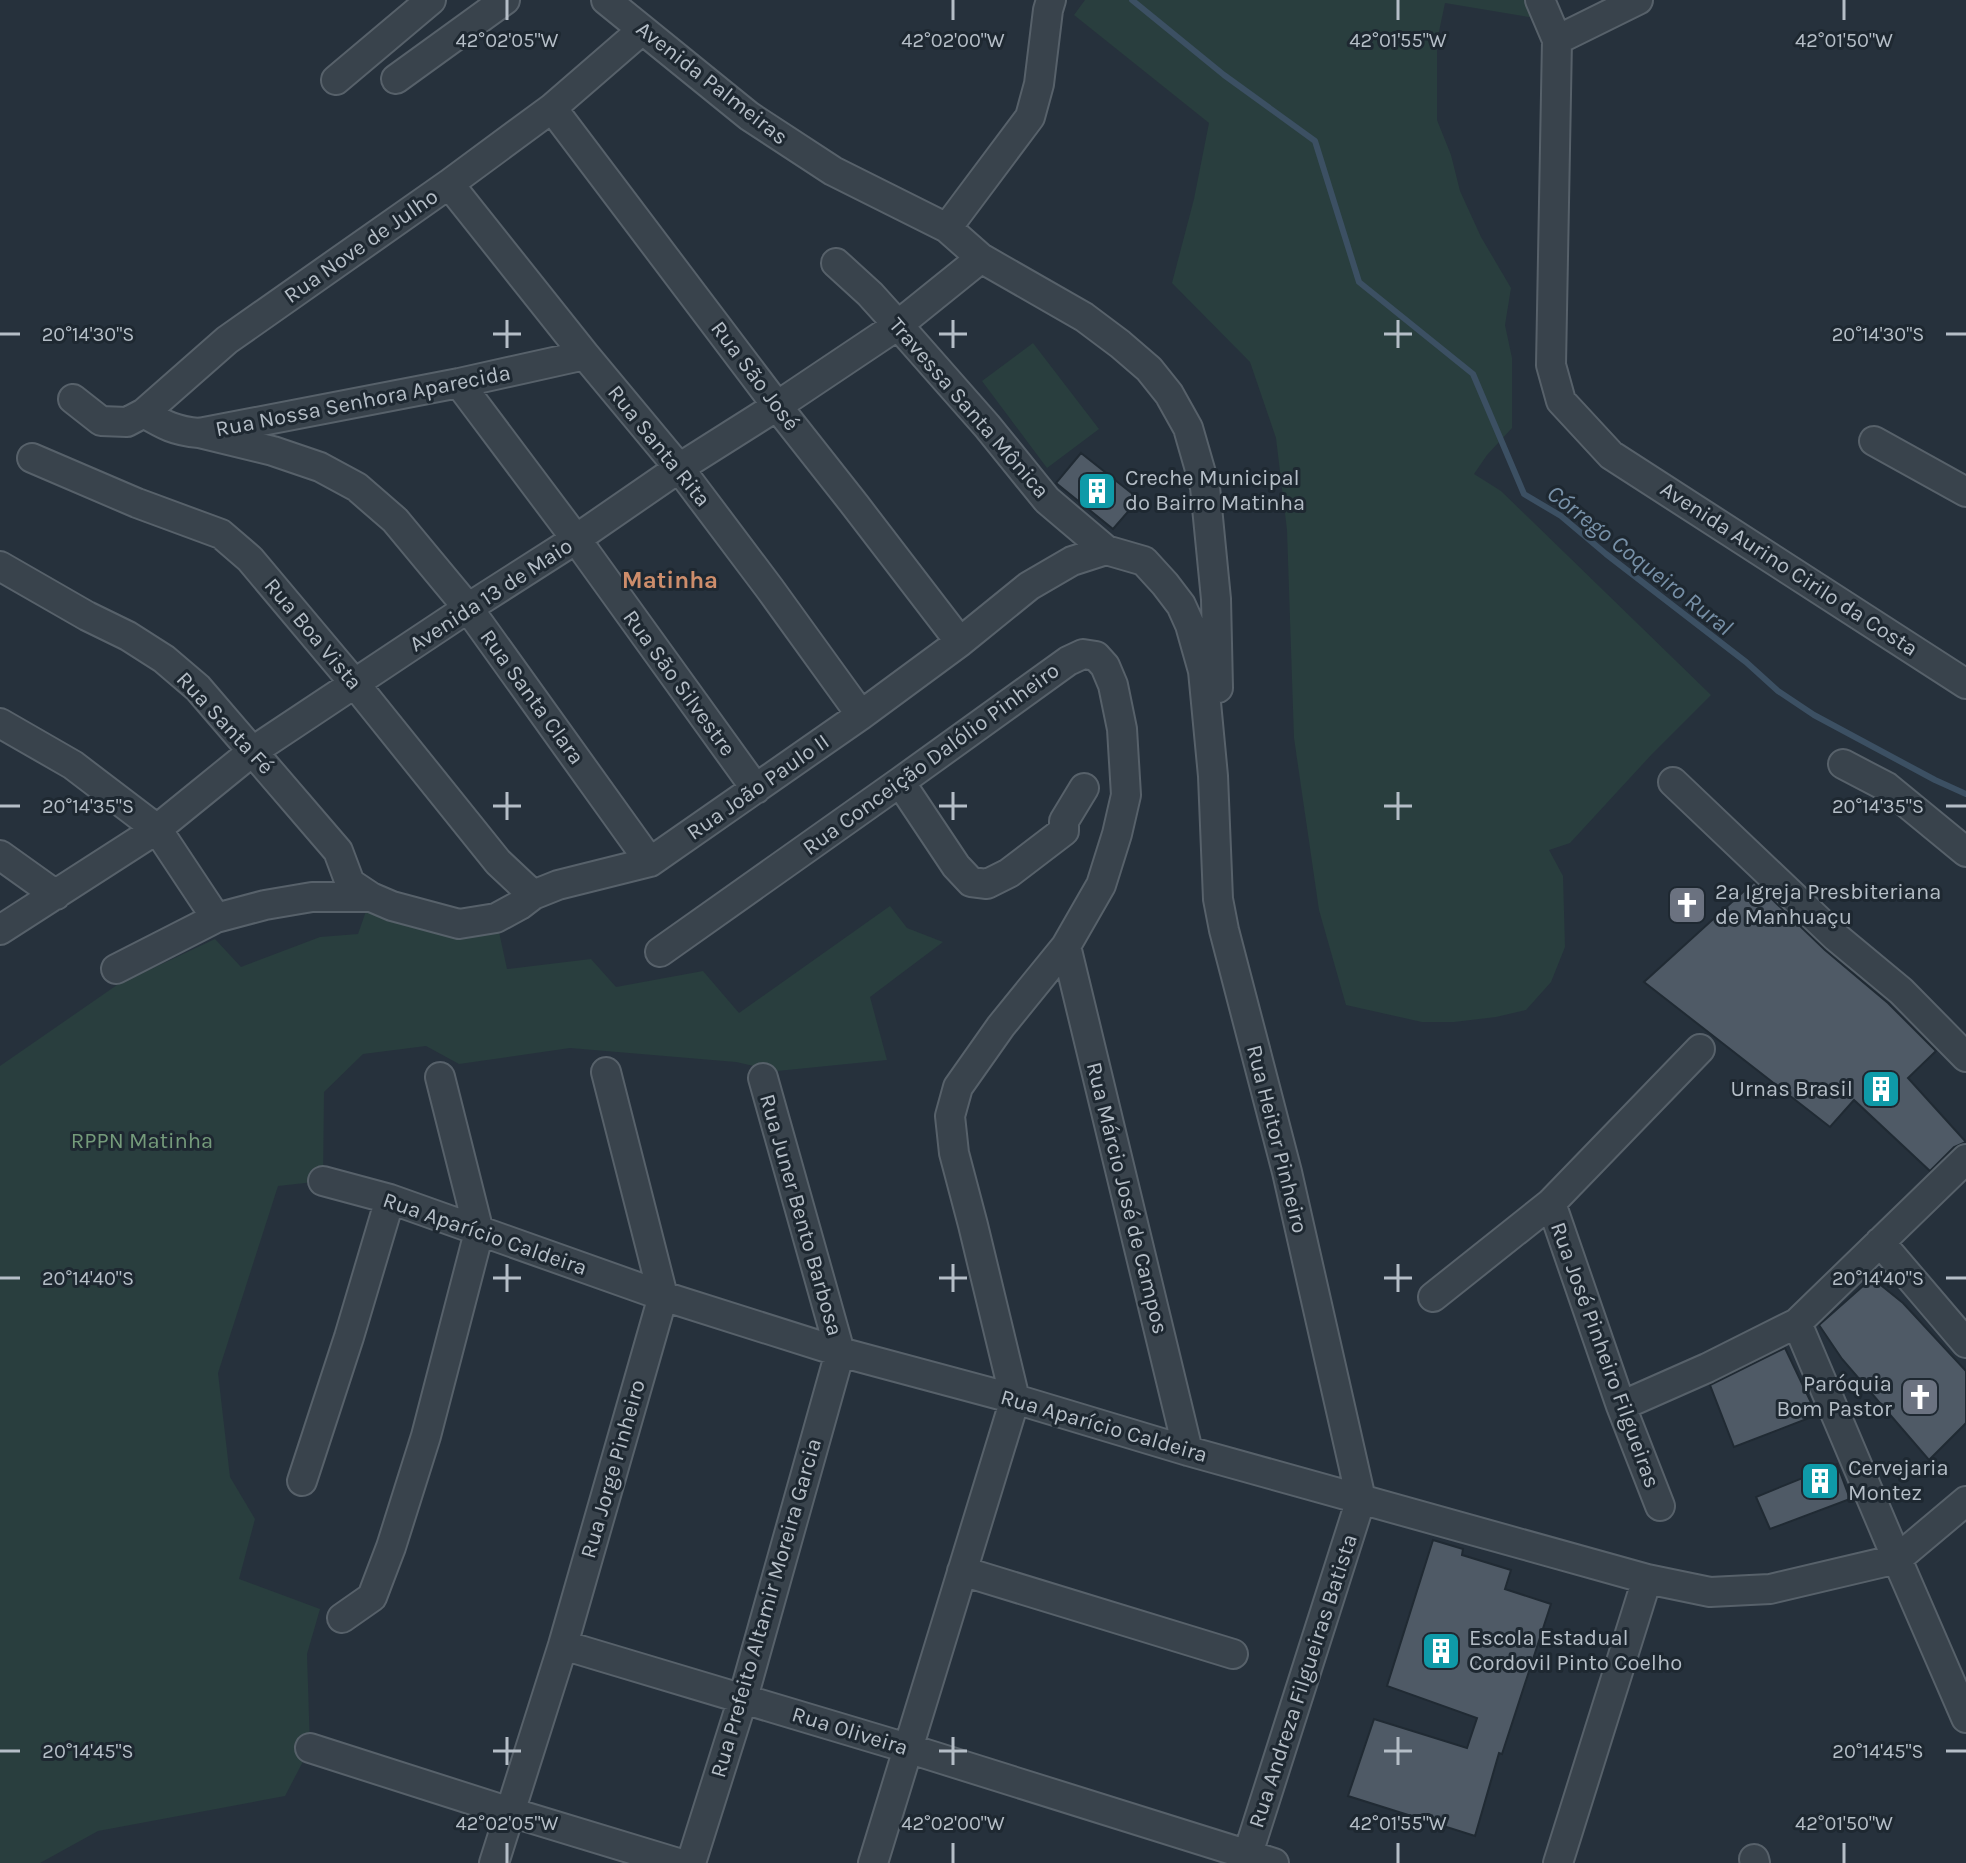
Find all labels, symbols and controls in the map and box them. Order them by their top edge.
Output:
street label: Avenida Palmeiras [631,16,793,150]
text: 42°02'05"W [456,29,559,52]
text: 42°02'00"W [901,29,1005,52]
text: 42°01'55"W [1349,29,1447,52]
text: 42°01'50"W [1795,29,1893,52]
street label: Rua Nove de Julho [279,183,443,309]
street label: Travessa Santa Mônica [884,312,1054,504]
street label: Rua São José [705,316,805,436]
text: 20°14'30"S [42,323,134,346]
text: 20°14'30"S [1832,323,1924,346]
street label: Rua Nossa Senhora Aparecida [213,360,513,442]
street label: Rua Santa Rita [602,380,716,512]
place label: Creche Municipal do Bairro Matinha [1125,465,1305,516]
building icon: Creche Municipal do Bairro Matinha [1076,470,1118,512]
street label: Avenida Aurino Cirilo da Costa [1655,476,1923,662]
water label: Córrego Coqueiro Rural [1542,479,1738,641]
street label: Avenida 13 de Maio [405,533,577,657]
district label: Matinha [622,566,718,594]
street label: Rua Boa Vista [259,573,367,695]
street label: Rua São Silvestre [617,605,741,761]
street label: Rua Santa Clara [474,625,590,769]
street label: Rua Conceição Dalólio Pinheiro [798,657,1064,861]
street label: Rua Santa Fé [171,666,279,780]
street label: Rua João Paulo II [682,728,834,846]
text: 20°14'35"S [42,795,134,818]
text: 20°14'35"S [1832,795,1924,818]
place label: 2ª Igreja Presbiteriana de Manhuaçu [1715,879,1941,930]
church icon: 2ª Igreja Presbiteriana de Manhuaçu [1666,884,1708,926]
street label: Rua Heitor Pinheiro [1241,1042,1313,1236]
street label: Rua Márcio José de Campos [1081,1059,1173,1337]
building icon: Urnas Brasil [1860,1068,1902,1110]
place label: Urnas Brasil [1730,1076,1853,1102]
street label: Rua Juner Bento Barbosa [754,1091,848,1339]
park label: RPPN Matinha [71,1128,213,1154]
street label: Rua Aparício Caldeira [380,1187,590,1281]
street label: Rua José Pinheiro Filgueiras [1545,1219,1665,1491]
text: 20°14'40"S [42,1267,134,1290]
text: 20°14'40"S [1832,1267,1924,1290]
place label: Paróquia Bom Pastor [1776,1371,1892,1422]
church icon: Paróquia Bom Pastor [1899,1376,1941,1418]
street label: Rua Jorge Pinheiro [575,1377,651,1561]
street label: Rua Aparício Caldeira [998,1384,1210,1468]
street label: Rua Prefeito Altamir Moreira Garcia [705,1435,827,1781]
place label: Cervejaria Montez [1848,1455,1949,1506]
building icon: Cervejaria Montez [1799,1460,1841,1502]
street label: Rua Andreza Filgueiras Batista [1243,1531,1363,1831]
place label: Escola Estadual Cordovil Pinto Coelho [1469,1625,1682,1676]
building icon: Escola Estadual Cordovil Pinto Coelho [1420,1630,1462,1672]
street label: Rua Oliveira [789,1701,911,1761]
text: 20°14'45"S [42,1740,134,1763]
text: 20°14'45"S [1832,1740,1924,1763]
text: 42°02'05"W [456,1812,559,1835]
text: 42°02'00"W [901,1812,1005,1835]
text: 42°01'55"W [1349,1812,1447,1835]
text: 42°01'50"W [1795,1812,1893,1835]

